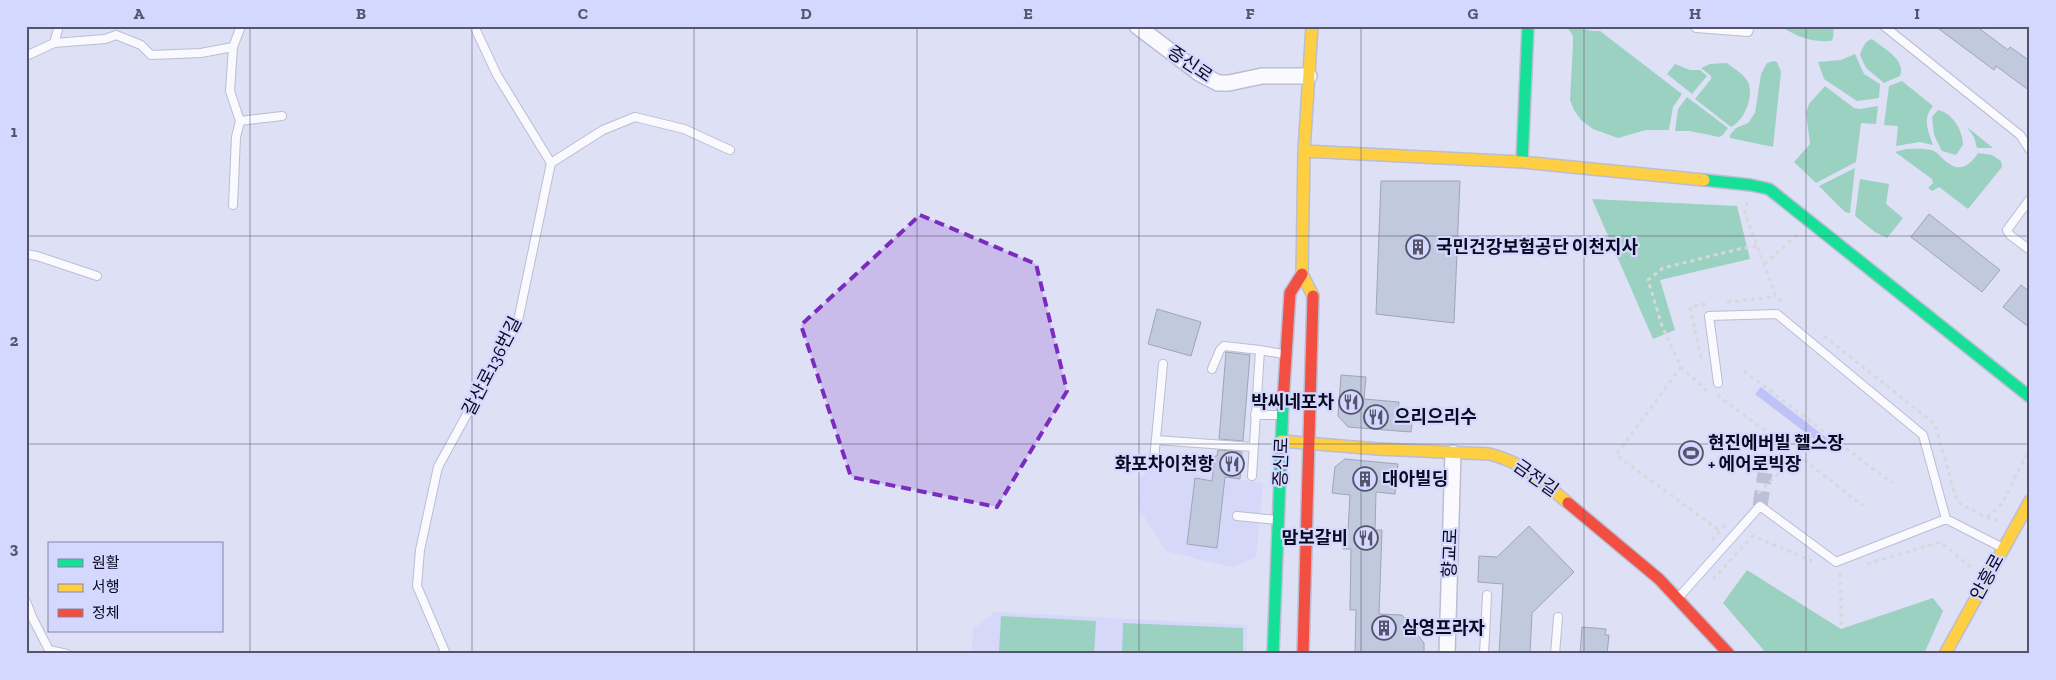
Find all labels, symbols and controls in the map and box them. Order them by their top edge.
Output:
text: A [134,4,145,23]
text: B [356,4,366,23]
text: C [578,4,588,23]
text: D [800,4,812,23]
text: E [1023,4,1033,23]
text: F [1245,4,1255,23]
text: G [1468,4,1479,23]
text: H [1689,4,1701,23]
text: I [1914,4,1920,23]
street label: 증신로 [1163,41,1217,87]
text: 1 [11,122,18,141]
building icon: 국민건강보험공단 이천지사 [1405,234,1431,260]
place label: 국민건강보험공단 이천지사 [1436,236,1639,258]
street label: 갈산로136번길 [458,313,526,419]
text: 2 [10,331,19,350]
restaurant icon: 박씨네포차 [1338,389,1364,415]
place label: 박씨네포차 [1251,391,1334,413]
restaurant icon: 으리으리수 [1363,404,1389,430]
place label: 으리으리수 [1394,406,1477,428]
place label: 현진에버빌 헬스장 + 에어로빅장 [1708,432,1844,475]
street label: 증신로 [1269,437,1293,487]
sports icon: 현진에버빌 헬스장 + 에어로빅장 [1678,440,1704,466]
restaurant icon: 화포차이천항 [1219,451,1245,477]
place label: 화포차이천항 [1115,453,1214,475]
street label: 금전길 [1509,455,1563,501]
building icon: 대아빌딩 [1352,466,1378,492]
place label: 대아빌딩 [1382,468,1448,490]
restaurant icon: 맘보갈비 [1353,525,1379,551]
place label: 맘보갈비 [1282,527,1348,549]
street label: 향교로 [1438,528,1462,578]
text: 3 [10,539,19,558]
legend [48,542,222,632]
street label: 안흥로 [1965,550,2009,604]
text: 원활 [92,554,120,572]
text: 서행 [92,578,120,596]
text: 정체 [92,604,120,622]
building icon: 삼영프라자 [1371,615,1397,641]
place label: 삼영프라자 [1402,617,1485,639]

